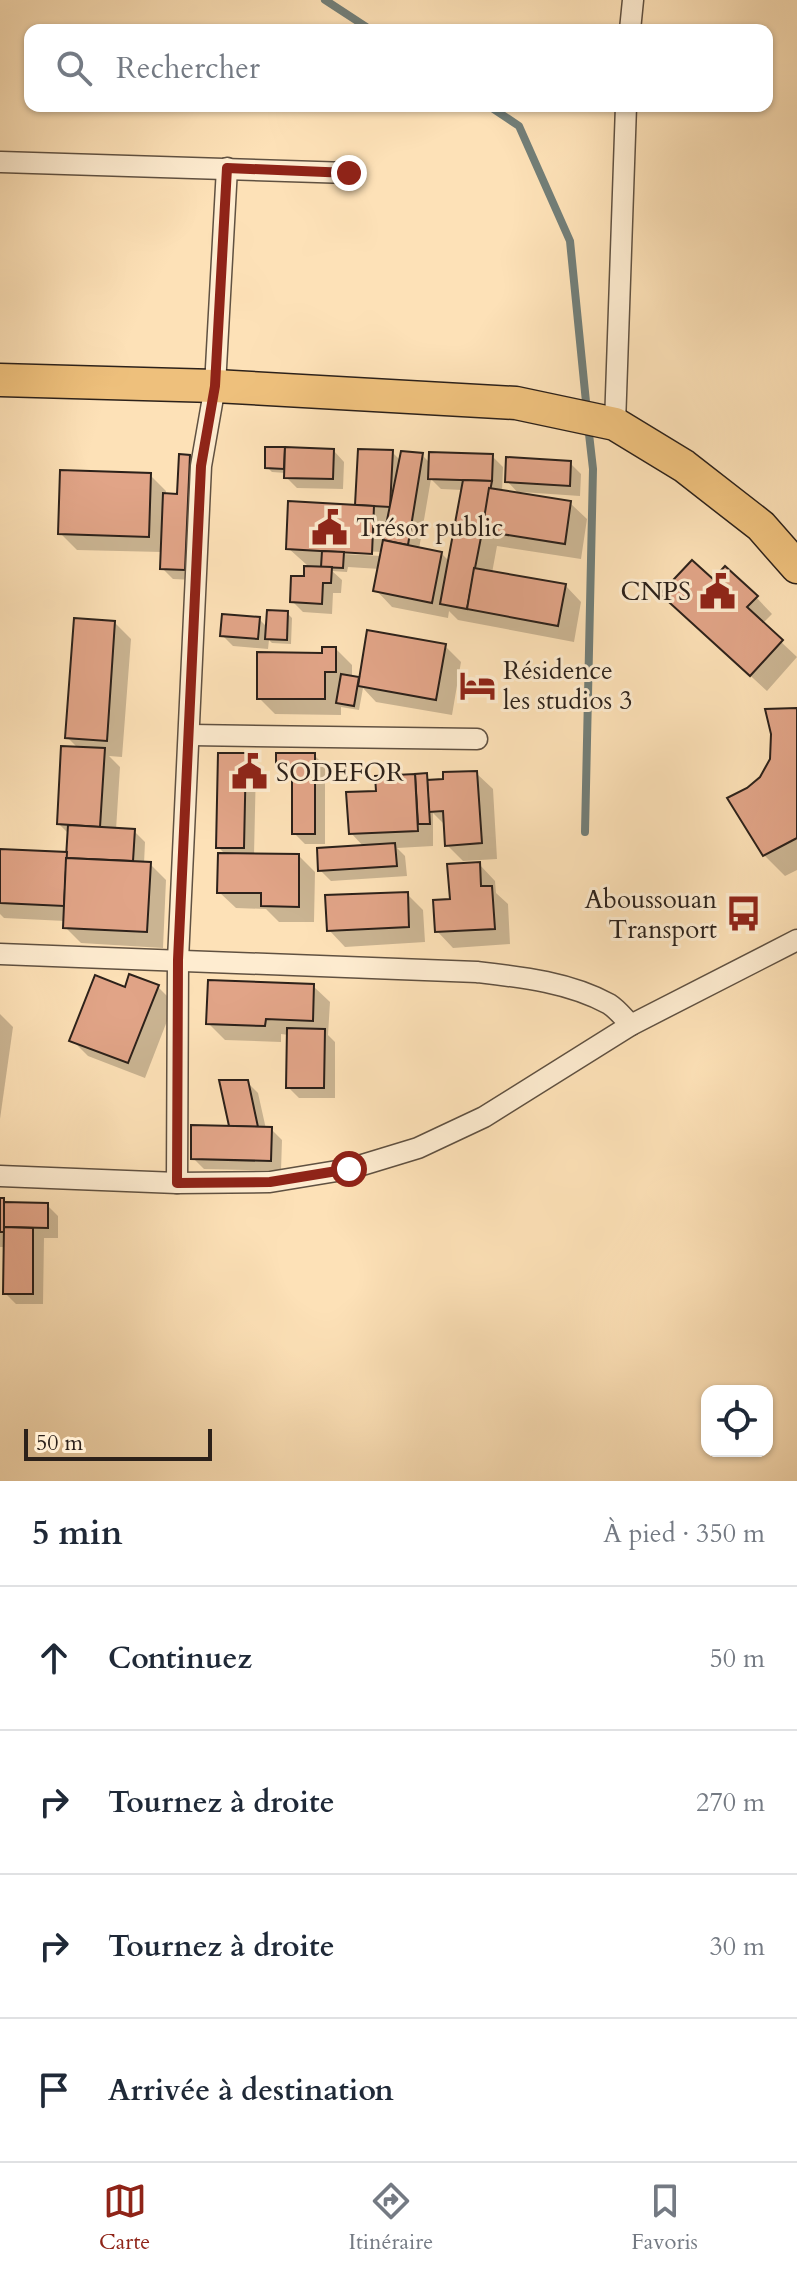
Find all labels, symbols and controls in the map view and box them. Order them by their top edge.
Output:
search box [24,24,773,112]
icon: search [52,46,96,90]
text: Rechercher [116,48,260,89]
route end [331,155,367,191]
public building icon: Trésor public [311,508,349,546]
place label: Trésor public [356,510,503,545]
public building icon: CNPS [698,572,736,610]
place label: CNPS [621,574,691,609]
place label: Résidence les studios 3 [503,653,632,718]
hotel icon: Résidence les studios 3 [458,666,496,704]
public building icon: SODEFOR [231,753,269,791]
place label: SODEFOR [276,755,404,790]
place label: Aboussouan Transport [584,882,717,947]
bus stop icon: Aboussouan Transport [724,895,762,933]
route start [331,1151,367,1187]
map controls [701,1385,773,1457]
button: locate [701,1385,773,1457]
scale bar [24,1425,212,1461]
text: 50 m [36,1428,83,1458]
text: 5 min [32,1510,123,1556]
text: À pied · 350 m [603,1516,765,1551]
icon: ahead [32,1636,76,1680]
text: Continuez [108,1638,252,1679]
text: 50 m [709,1641,765,1676]
icon: right [32,1780,76,1824]
text: Tournez à droite [108,1782,335,1823]
text: 270 m [696,1785,765,1820]
icon: right [32,1924,76,1968]
text: Tournez à droite [108,1926,335,1967]
text: 30 m [709,1929,765,1964]
icon: arrive [32,2068,76,2112]
text: Arrivée à destination [108,2070,394,2111]
tab: Carte [99,2179,150,2257]
tab: Itinéraire [348,2179,433,2257]
tab: Favoris [631,2179,698,2257]

